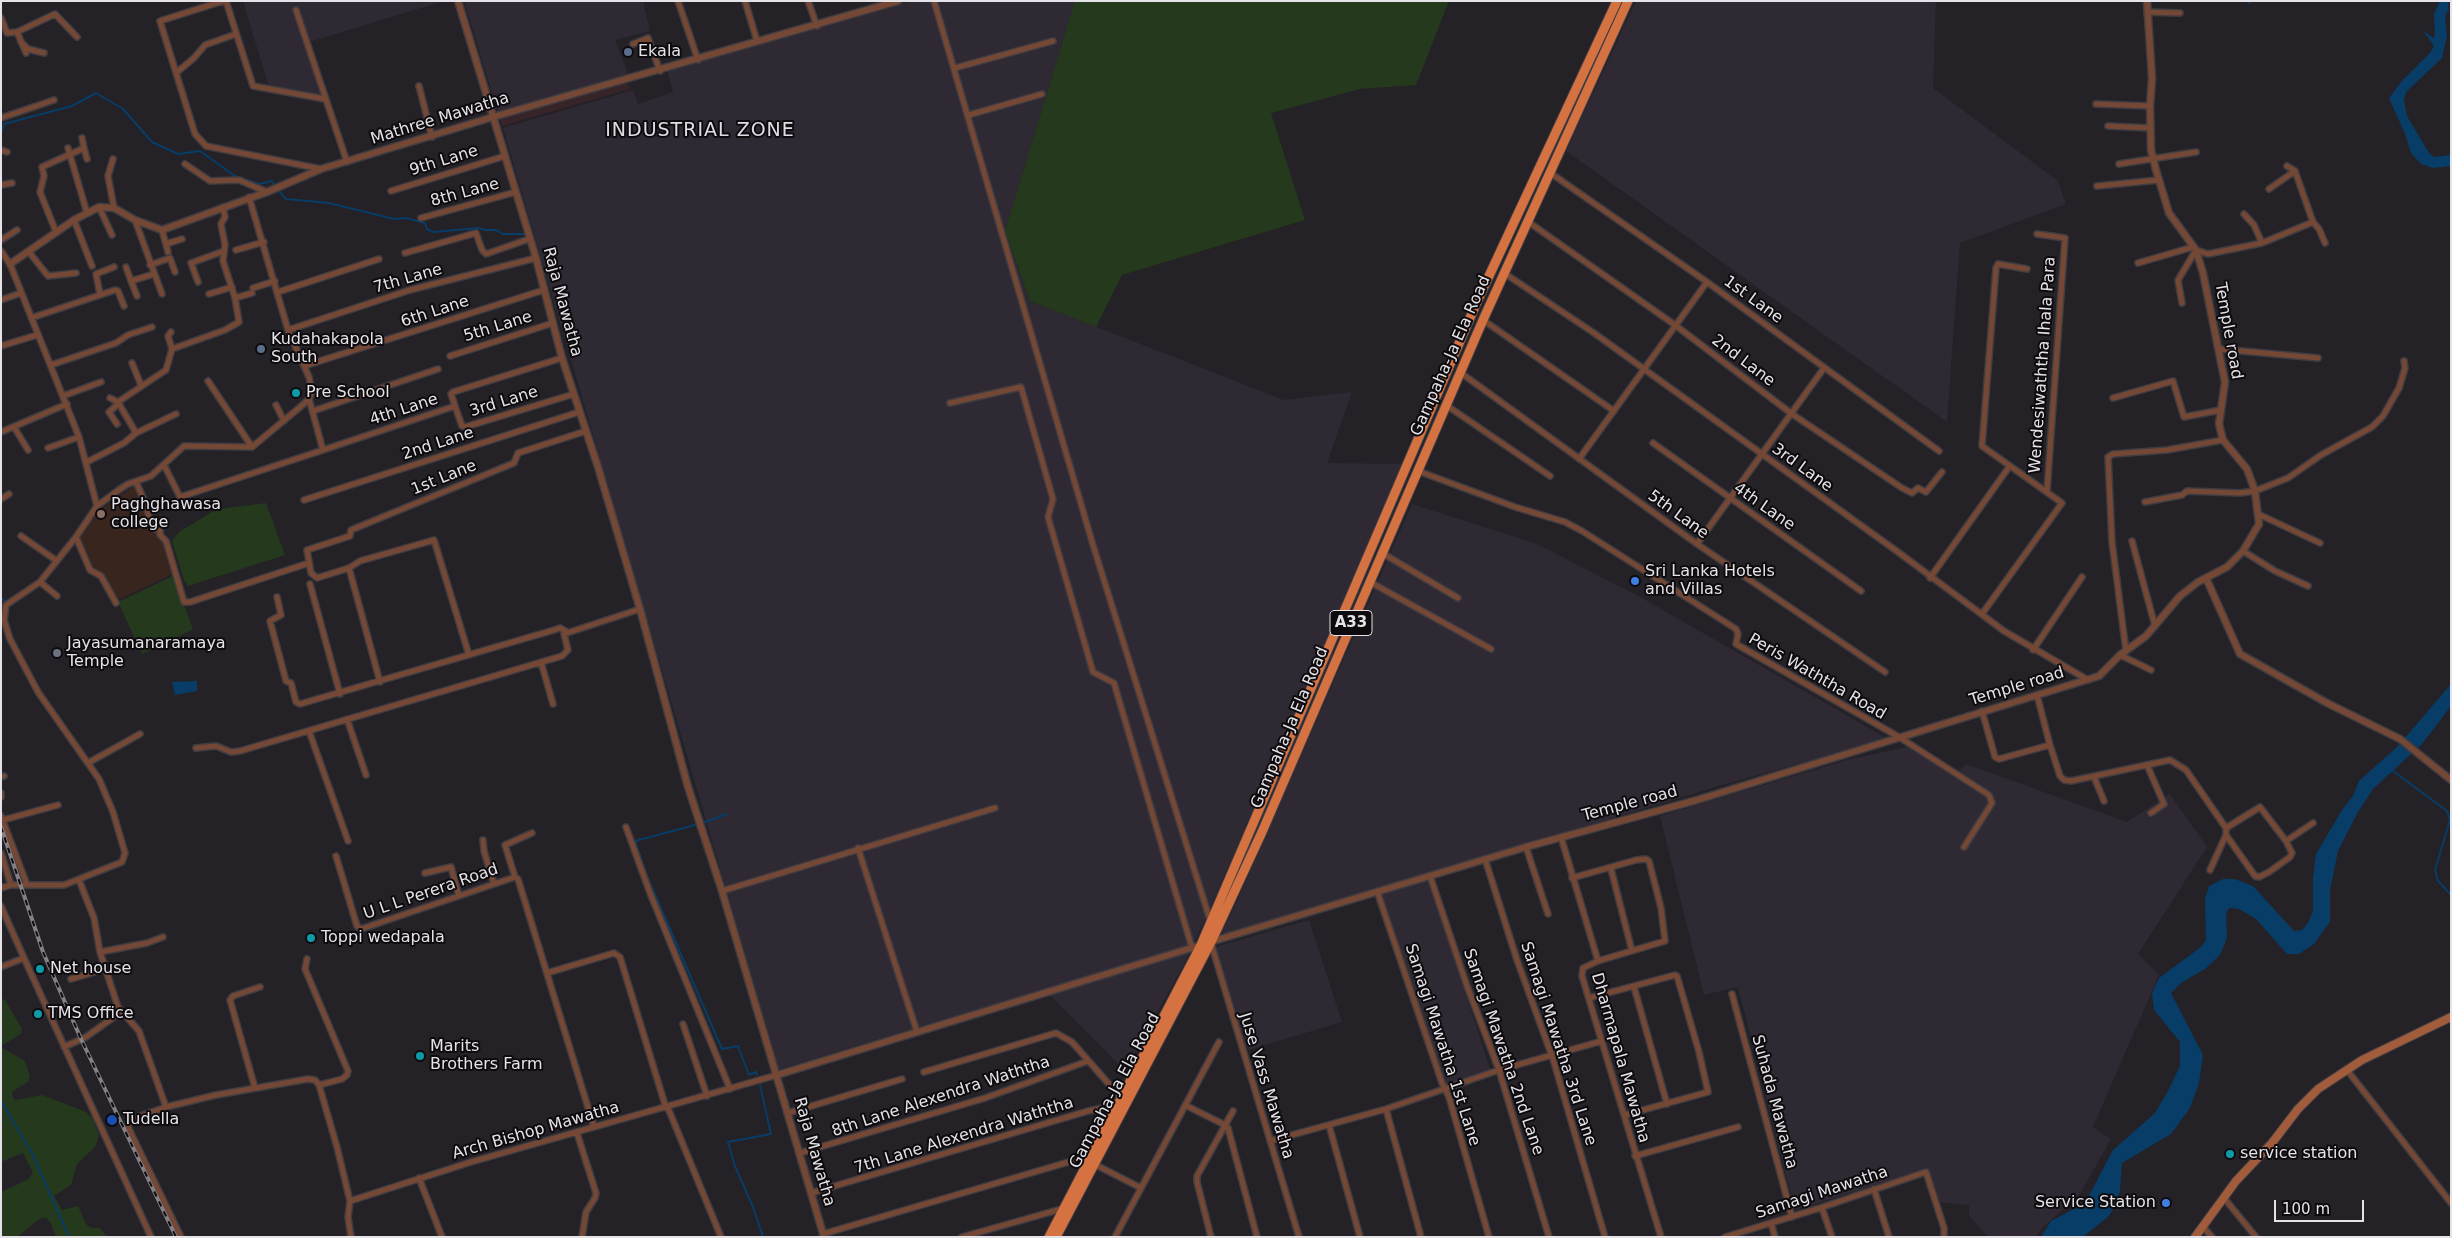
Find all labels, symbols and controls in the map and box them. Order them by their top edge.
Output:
place label: Ekala [638,42,681,62]
marker: Ekala [622,46,634,58]
street label: Mathree Mawatha [368,89,512,149]
district label: INDUSTRIAL ZONE [603,120,797,142]
street label: 9th Lane [408,142,480,180]
street label: 8th Lane [429,175,501,211]
street label: Raja Mawatha [538,245,586,359]
street label: Wendesiwaththa Ihala Para [2026,256,2060,474]
street label: 7th Lane [372,260,444,298]
street label: 1st Lane [1720,272,1786,328]
street label: Gampaha-Ja Ela Road [1407,273,1495,439]
street label: Temple road [2210,281,2246,381]
street label: 6th Lane [399,292,471,332]
street label: 5th Lane [462,308,534,346]
place label: Kudahakapola South [271,330,384,368]
street label: 2nd Lane [1708,331,1778,391]
marker: Kudahakapola South [255,343,267,355]
place label: Pre School [306,383,390,403]
street label: 3rd Lane [468,383,540,421]
marker: Pre School [290,387,302,399]
street label: 4th Lane [368,390,440,430]
street label: 2nd Lane [400,423,476,465]
street label: 3rd Lane [1768,440,1836,496]
street label: 1st Lane [409,456,479,500]
street label: 4th Lane [1730,479,1798,535]
street label: 5th Lane [1644,487,1712,543]
place label: Paghghawasa college [111,495,221,533]
marker: Paghghawasa college [95,508,107,520]
place label: Sri Lanka Hotels and Villas [1645,562,1775,600]
marker: Sri Lanka Hotels and Villas [1629,575,1641,587]
road number: A33 [1330,610,1372,636]
street label: Peris Waththa Road [1745,630,1889,724]
place label: Jayasumanaramaya Temple [67,634,226,672]
street label: Gampaha-Ja Ela Road [1247,644,1333,812]
marker: Jayasumanaramaya Temple [51,647,63,659]
street label: Temple road [1967,663,2067,711]
street label: Temple road [1580,782,1680,826]
street label: U L L Perera Road [361,860,501,924]
place label: Toppi wedapala [321,928,445,948]
marker: Toppi wedapala [305,932,317,944]
street label: Samagi Mawatha 3rd Lane [1516,940,1600,1148]
street label: Samagi Mawatha 1st Lane [1400,941,1484,1149]
street label: Samagi Mawatha 2nd Lane [1459,946,1547,1158]
place label: Net house [50,959,131,979]
marker: Net house [34,963,46,975]
street label: Dharmapala Mawatha [1587,971,1653,1145]
place label: TMS Office [48,1004,134,1024]
marker: TMS Office [32,1008,44,1020]
street label: Gampaha-Ja Ela Road [1066,1010,1164,1172]
street label: Juse Vass Mawatha [1235,1010,1297,1162]
street label: Suhada Mawatha [1747,1033,1801,1171]
place label: Marits Brothers Farm [430,1037,543,1075]
marker: Marits Brothers Farm [414,1050,426,1062]
street label: 8th Lane Alexendra Waththa [829,1053,1053,1141]
street label: 7th Lane Alexendra Waththa [852,1093,1076,1179]
street label: Raja Mawatha [789,1095,839,1209]
street label: Arch Bishop Mawatha [450,1098,622,1164]
place label: Tudella [123,1110,179,1130]
marker: Tudella [105,1113,119,1127]
place label: service station [2240,1144,2357,1164]
marker: service station [2224,1148,2236,1160]
street label: Samagi Mawatha [1754,1163,1890,1223]
scale bar [2277,1190,2367,1222]
place label: Service Station [2035,1193,2156,1213]
marker: Service Station [2160,1197,2172,1209]
text: 100 m [2282,1200,2330,1218]

